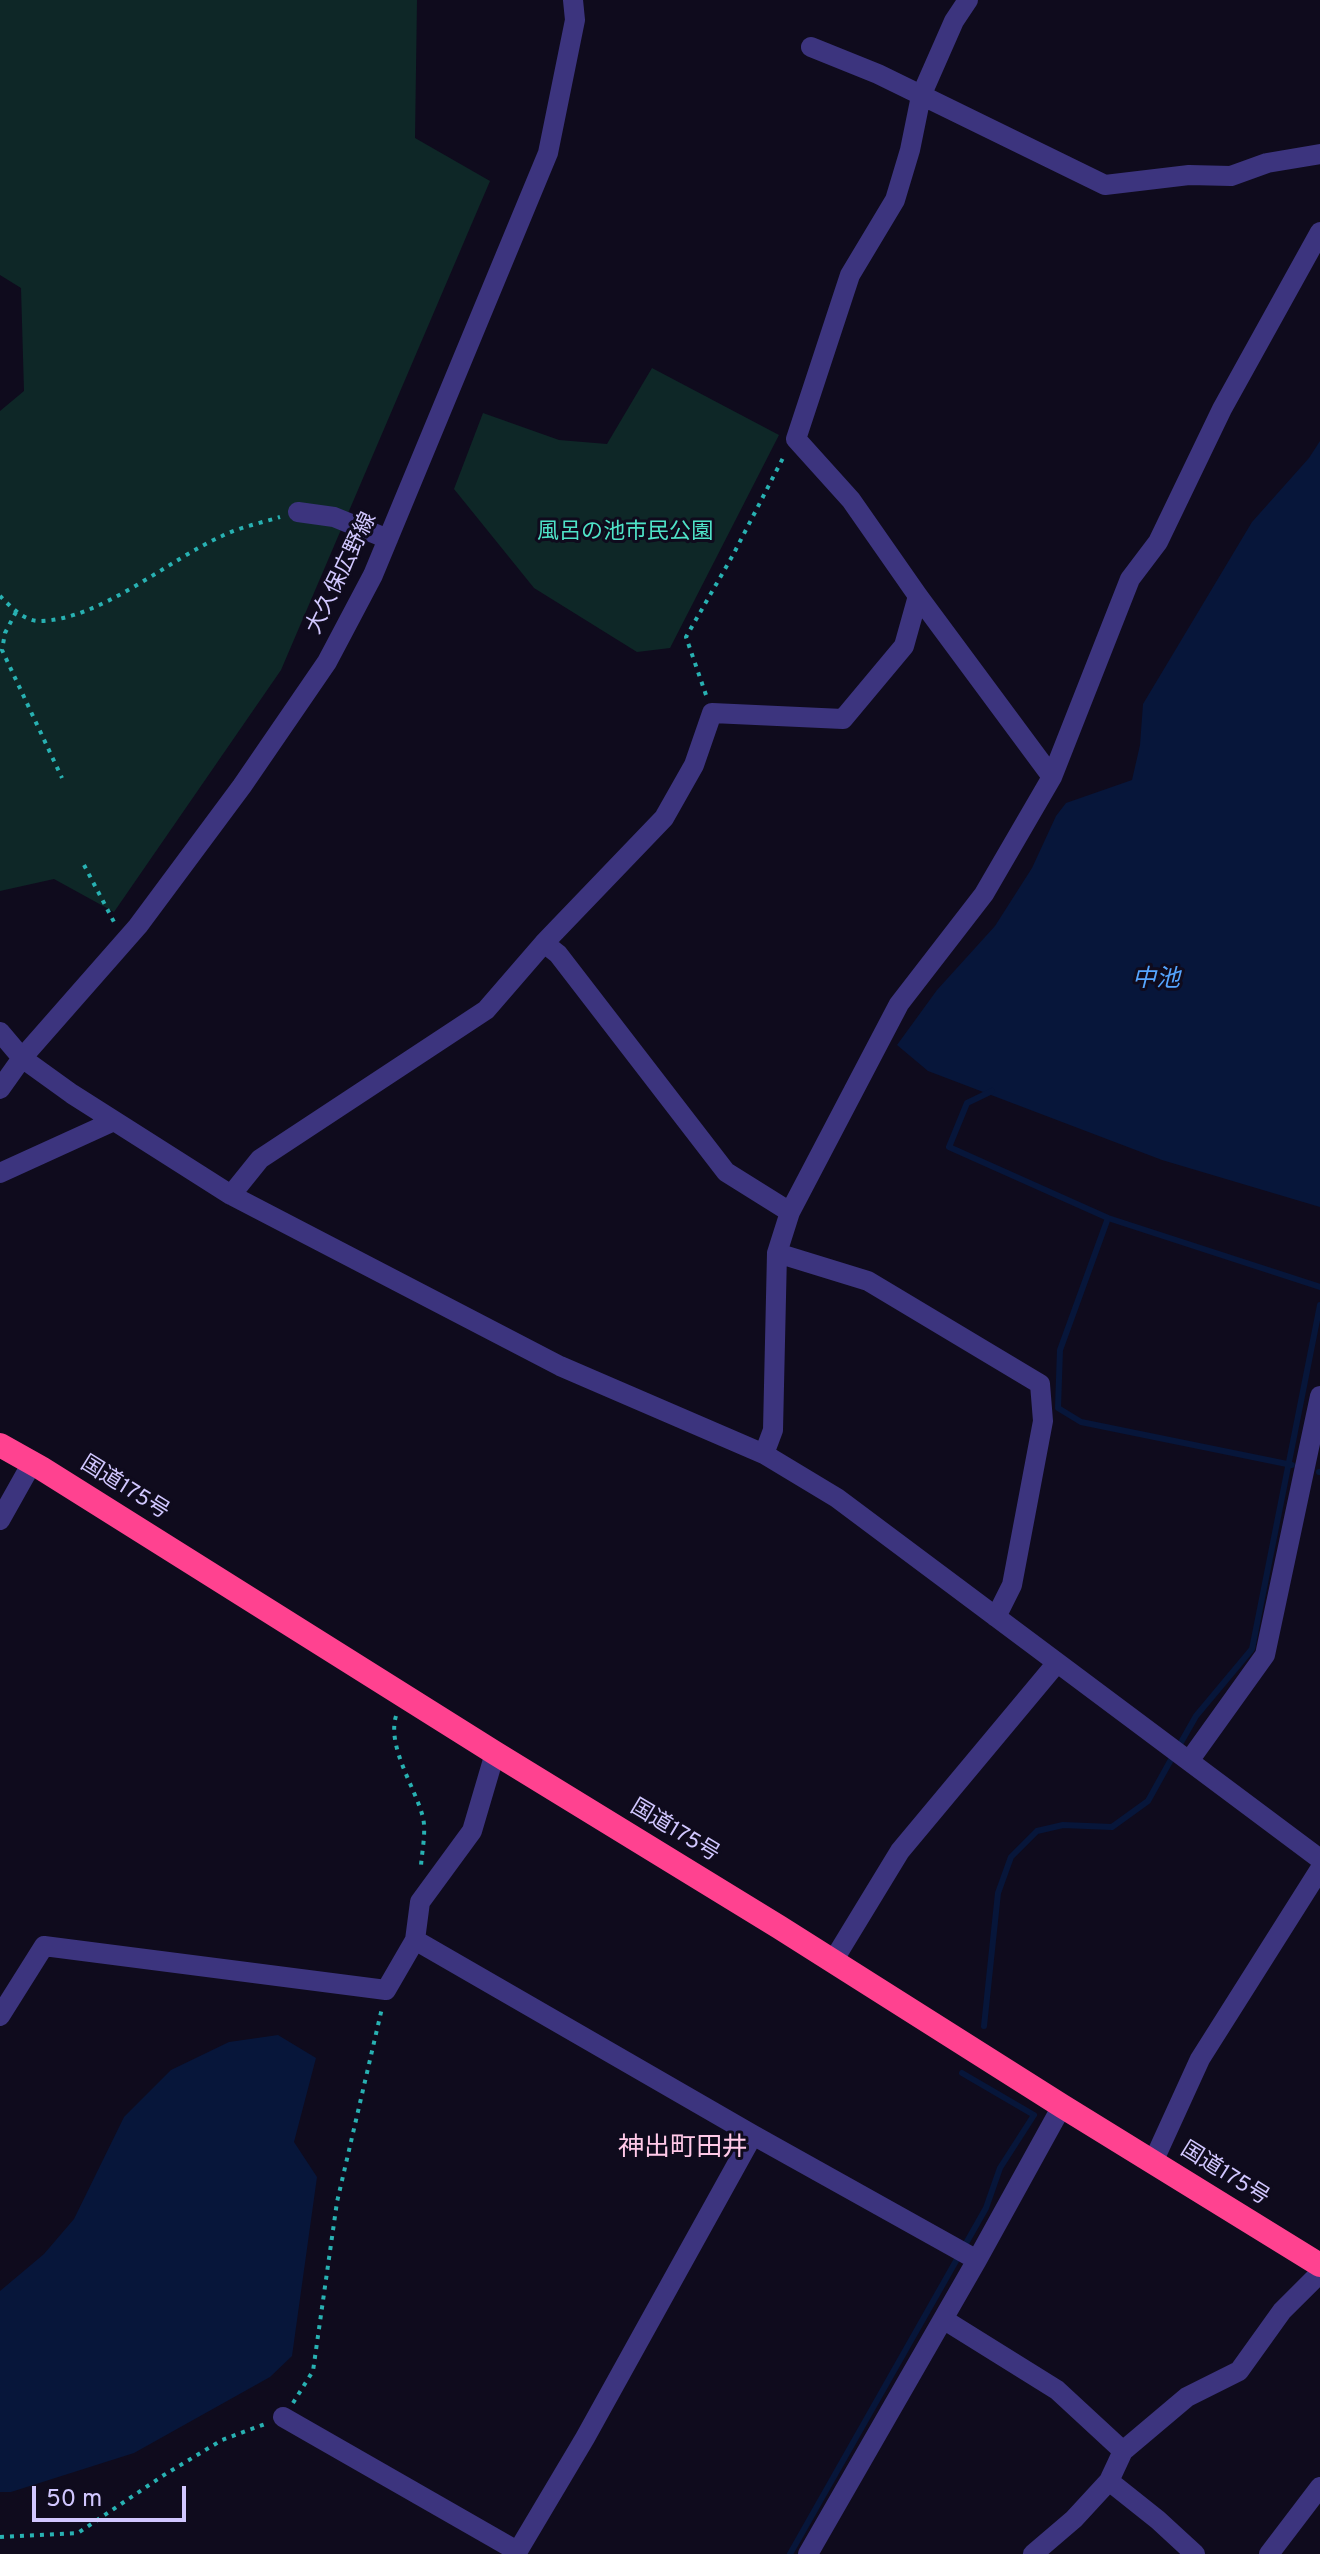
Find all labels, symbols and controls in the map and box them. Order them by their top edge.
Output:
street label: 大久保広野線 [302,509,384,639]
park label: 風呂の池市民公園 [537,521,713,547]
water label: 中池 [1132,967,1180,995]
street label: 国道175号 [75,1452,173,1526]
street label: 国道175号 [625,1795,723,1869]
district label: 神出町田井 [618,2134,748,2166]
street label: 国道175号 [1175,2138,1273,2212]
scale bar [36,2470,190,2520]
text: 50 m [46,2485,102,2515]

